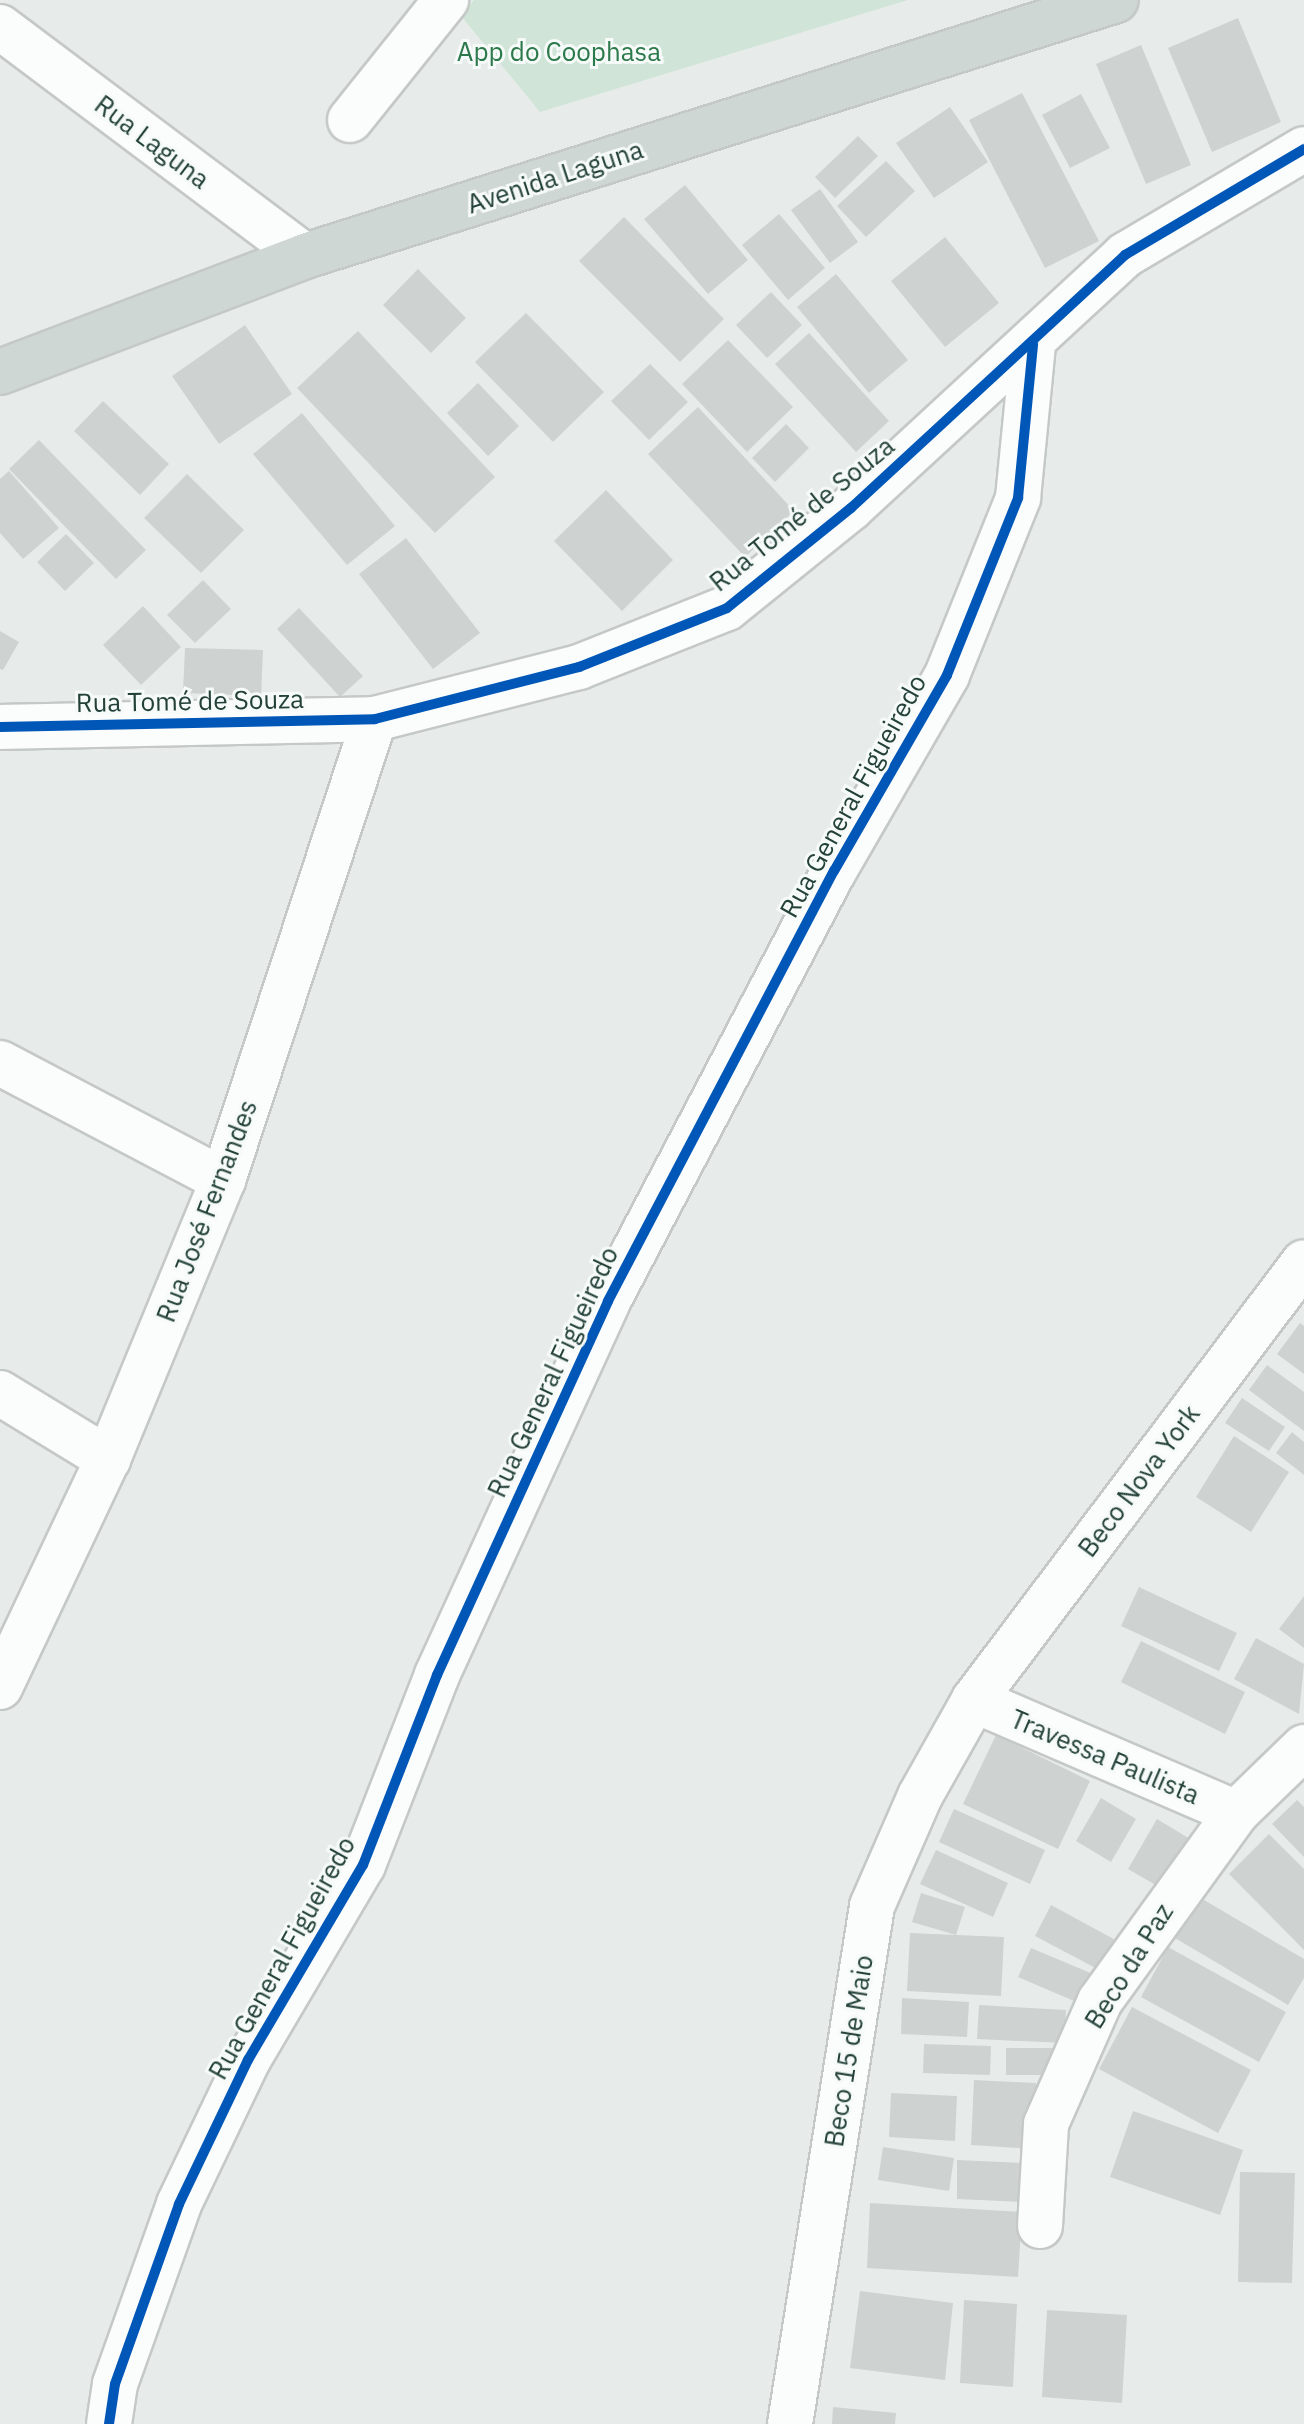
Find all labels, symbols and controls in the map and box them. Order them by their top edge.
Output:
park label: App do Coophasa [457,36,661,68]
street label: Rua Laguna [89,89,215,195]
street label: Avenida Laguna [463,134,647,220]
street label: Rua Tomé de Souza [704,430,900,598]
street label: Rua General Figueiredo [773,669,933,923]
street label: Rua Tomé de Souza [76,683,304,719]
street label: Rua José Fernandes [150,1096,264,1326]
street label: Rua General Figueiredo [481,1242,625,1502]
street label: Beco Nova York [1072,1399,1206,1563]
street label: Travessa Paulista [1006,1703,1204,1811]
street label: Rua General Figueiredo [202,1831,362,2085]
street label: Beco da Paz [1078,1898,1180,2034]
street label: Beco 15 de Maio [818,1953,880,2149]

